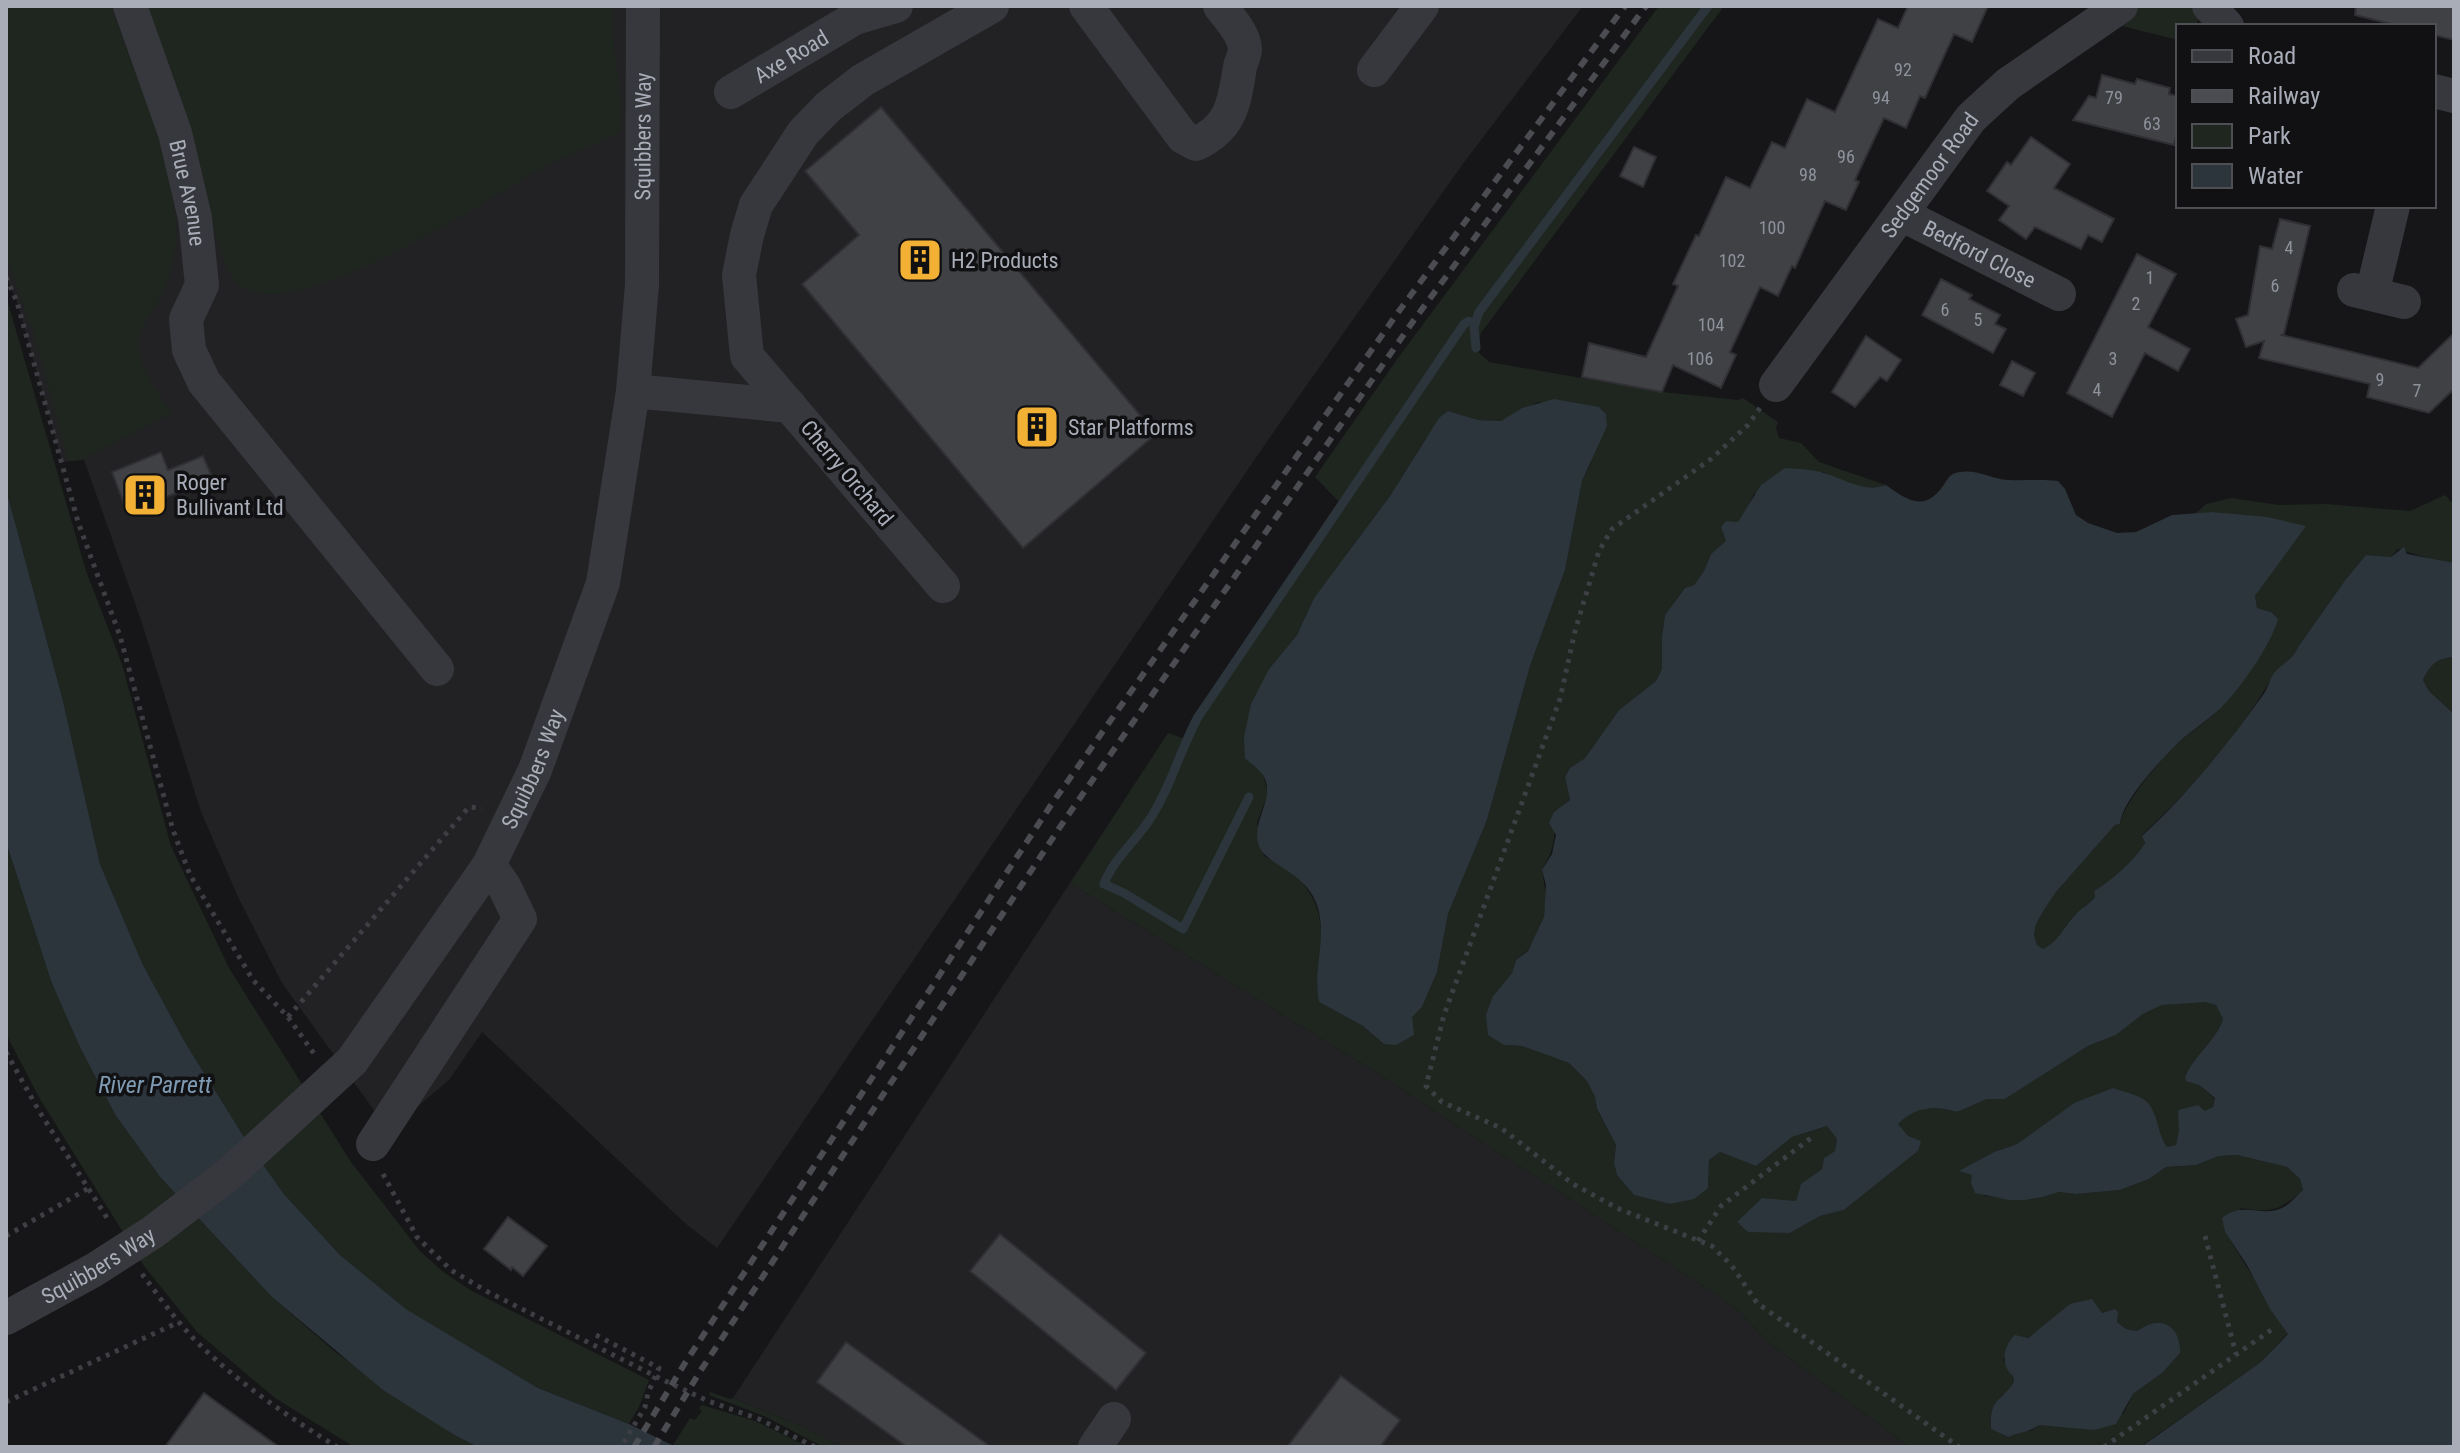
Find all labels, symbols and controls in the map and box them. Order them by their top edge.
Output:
street label: Axe Road [750,24,833,88]
legend [2176,24,2436,208]
text: Road [2248,42,2296,70]
house number: 92 [1894,59,1912,80]
street label: Squibbers Way [630,72,655,200]
text: Railway [2248,82,2320,110]
house number: 94 [1872,87,1890,108]
house number: 79 [2105,87,2123,108]
street label: Sedgemoor Road [1875,108,1983,242]
house number: 63 [2143,113,2161,134]
text: Park [2248,122,2291,150]
street label: Brue Avenue [164,137,210,247]
house number: 96 [1837,146,1855,167]
text: Water [2248,162,2303,190]
house number: 98 [1799,164,1817,185]
street label: Bedford Close [1919,215,2040,293]
house number: 100 [1759,217,1785,238]
building icon: H2 Products [896,236,944,284]
house number: 4 [2285,237,2294,258]
place label: H2 Products [951,248,1059,273]
house number: 102 [1719,250,1745,271]
house number: 1 [2146,267,2154,288]
house number: 6 [2271,275,2279,296]
house number: 2 [2132,293,2141,314]
house number: 6 [1941,299,1949,320]
house number: 5 [1974,309,1983,330]
house number: 104 [1698,314,1724,335]
house number: 106 [1687,348,1713,369]
house number: 3 [2109,348,2117,369]
house number: 9 [2376,369,2384,390]
house number: 4 [2093,379,2102,400]
house number: 7 [2413,380,2422,401]
building icon: Star Platforms [1013,403,1061,451]
street label: Cherry Orchard [796,415,898,531]
place label: Star Platforms [1068,415,1194,440]
place label: Roger Bullivant Ltd [176,470,284,520]
building icon: Roger Bullivant Ltd [121,471,169,519]
street label: Squibbers Way [496,705,569,833]
water label: River Parrett [98,1071,212,1099]
street label: Squibbers Way [37,1222,159,1309]

